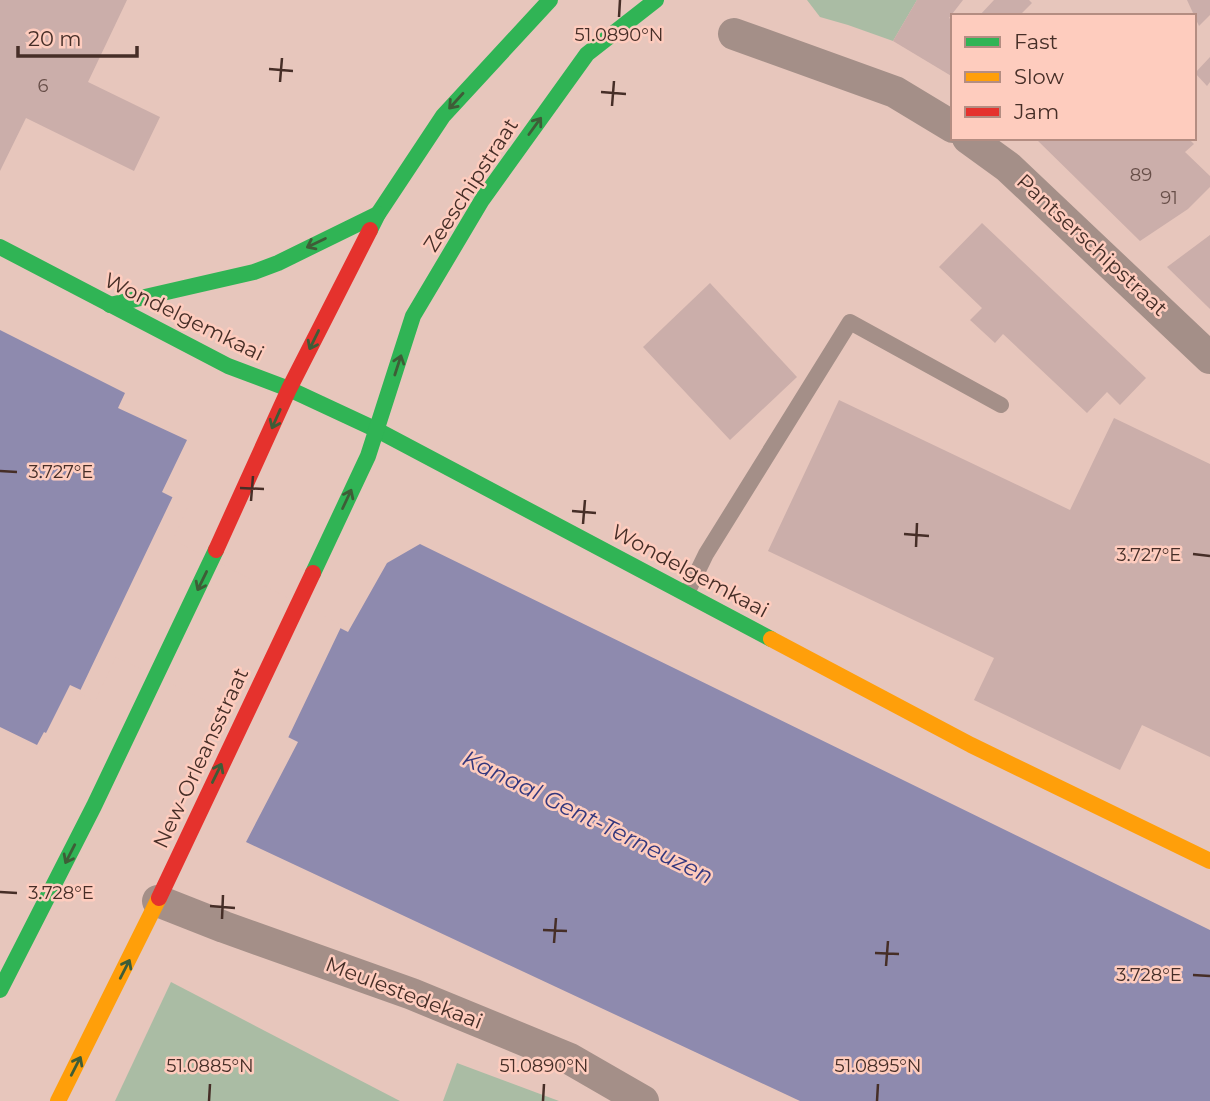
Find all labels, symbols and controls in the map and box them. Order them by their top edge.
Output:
scale bar [18,14,136,58]
legend [951,14,1196,140]
text: 51.0890°N [575,24,663,46]
text: 20 m [28,26,82,51]
text: Fast [1014,29,1058,54]
text: Slow [1014,64,1064,89]
house number: 6 [38,75,49,97]
one-way arrow [448,92,464,110]
text: Jam [1013,99,1059,124]
street label: Zeeschipstraat [418,113,523,256]
one-way arrow [528,117,542,136]
house number: 89 [1130,164,1152,186]
street label: Pantserschipstraat [1012,168,1173,321]
house number: 91 [1160,187,1178,209]
one-way arrow [306,237,327,251]
street label: Wondelgemkaai [100,267,268,366]
one-way arrow [307,329,320,350]
one-way arrow [392,354,405,376]
one-way arrow [269,408,282,429]
text: 3.727°E [29,461,93,483]
one-way arrow [341,489,355,510]
street label: Wondelgemkaai [607,519,773,622]
text: 3.727°E [1117,544,1181,566]
one-way arrow [194,570,208,591]
street label: New-Orleansstraat [148,664,253,852]
water label: Kanaal Gent-Terneuzen [458,744,718,890]
one-way arrow [211,763,224,784]
one-way arrow [62,843,76,864]
text: 3.728°E [28,882,94,904]
street label: Meulestedekaai [322,951,486,1034]
one-way arrow [118,959,132,980]
text: 3.728°E [1116,964,1182,986]
text: 51.0885°N [166,1055,254,1077]
text: 51.0890°N [500,1055,588,1077]
text: 51.0895°N [835,1055,921,1077]
one-way arrow [69,1056,83,1077]

